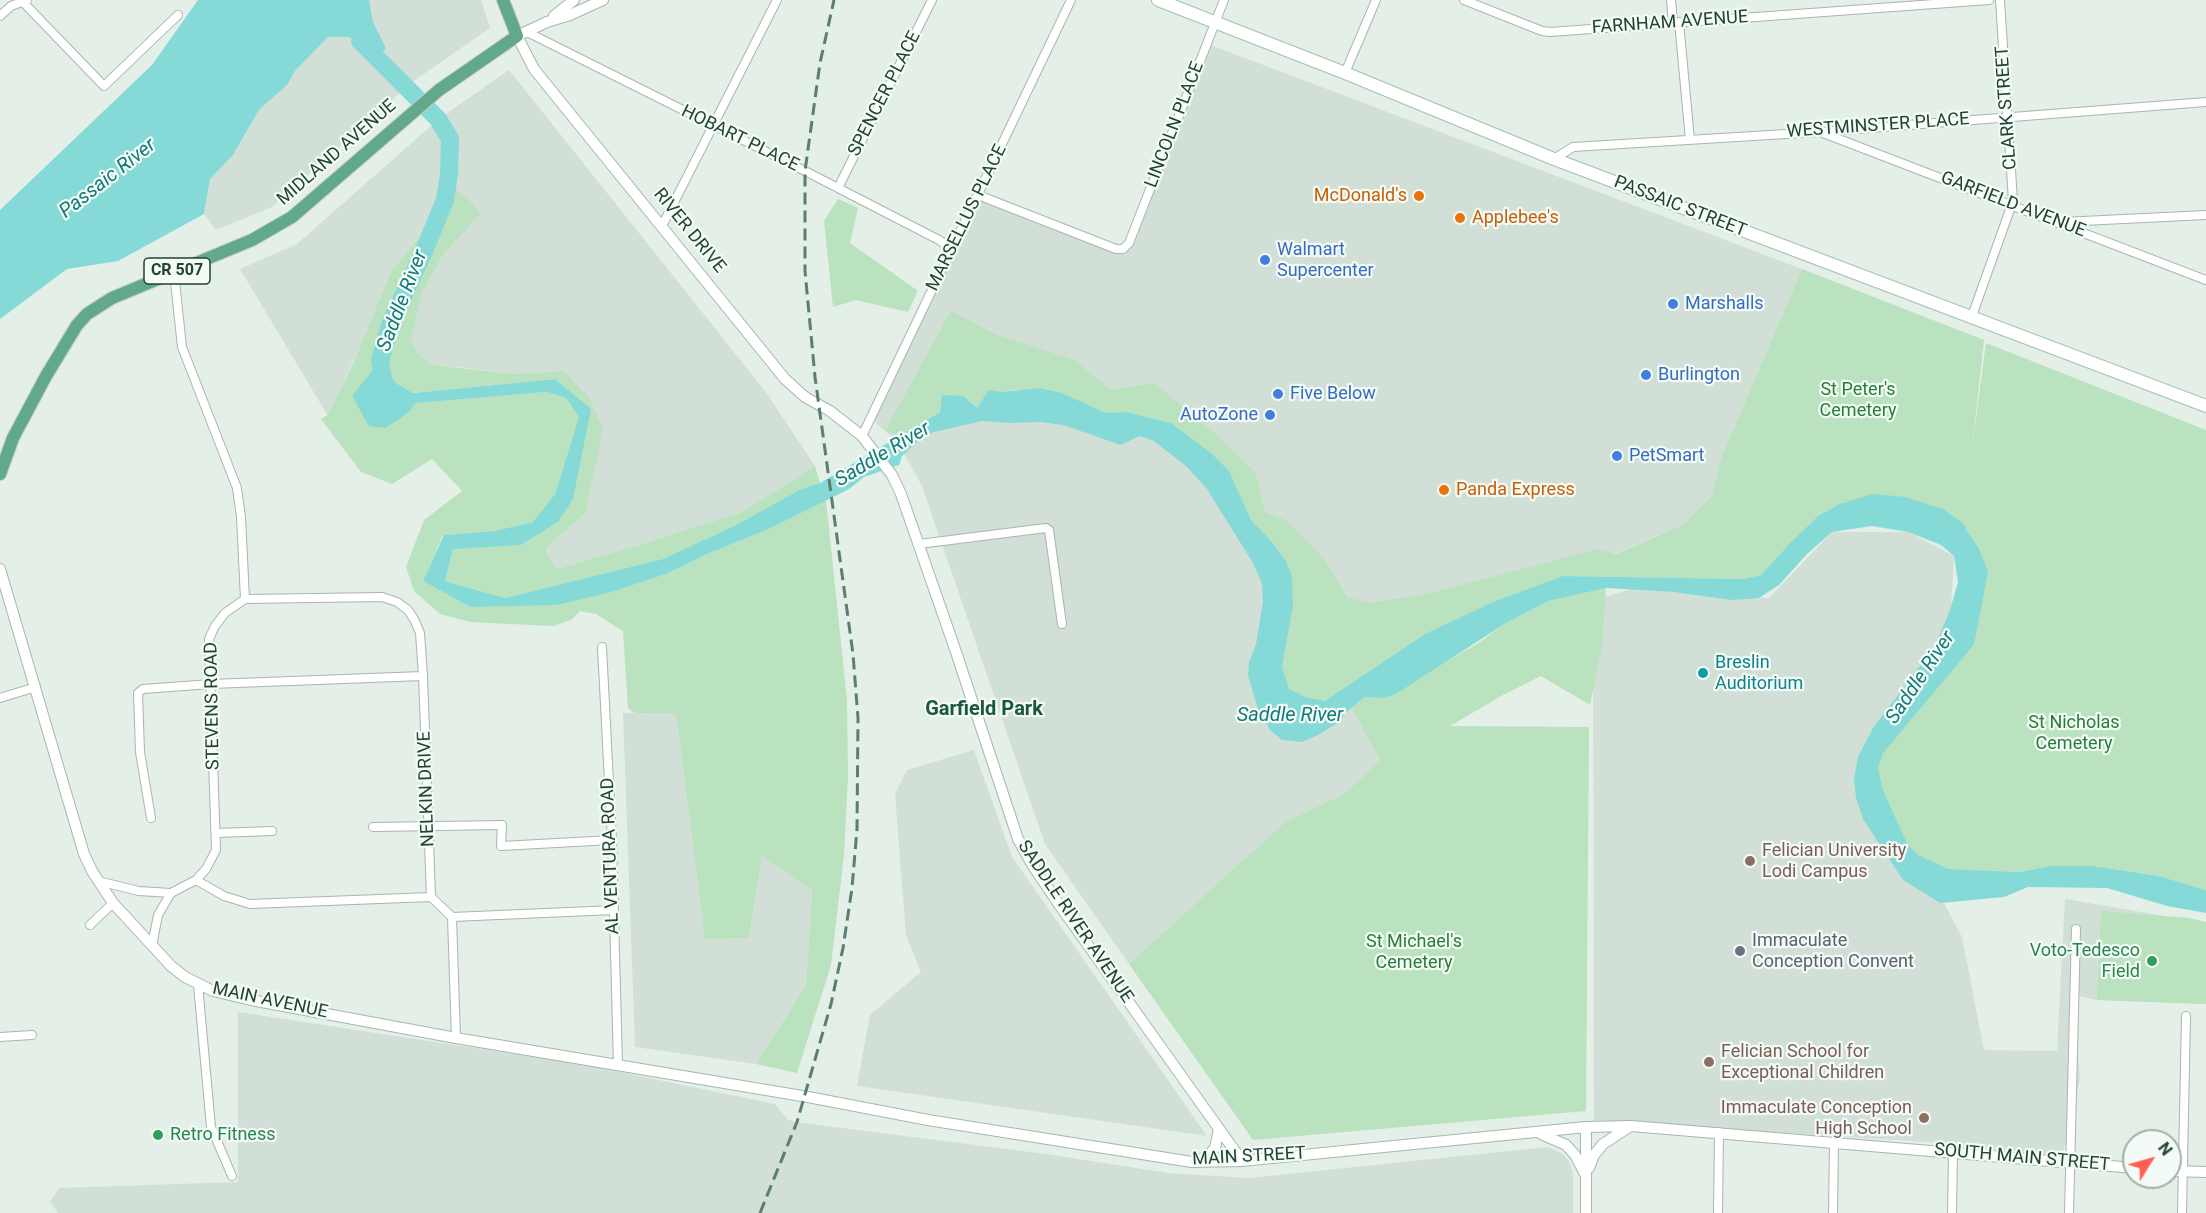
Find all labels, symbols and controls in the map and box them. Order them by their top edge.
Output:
street label: FARNHAM AVENUE [1591,7,1749,39]
street label: SPENCER PLACE [844,28,926,160]
street label: CLARK STREET [1992,45,2022,171]
street label: LINCOLN PLACE [1141,59,1209,191]
street label: MIDLAND AVENUE [273,95,401,211]
street label: HOBART PLACE [677,101,803,177]
street label: WESTMINSTER PLACE [1786,109,1970,143]
water label: Passaic River [55,134,161,224]
street label: MARSELLUS PLACE [922,141,1012,295]
street label: GARFIELD AVENUE [1937,167,2089,243]
street label: PASSAIC STREET [1611,172,1749,242]
street label: RIVER DRIVE [648,184,730,278]
place label: McDonald's [1314,185,1407,207]
marker: McDonald's [1412,189,1426,203]
place label: Applebee's [1472,207,1559,229]
marker: Applebee's [1453,211,1467,225]
place label: Walmart Supercenter [1277,239,1374,282]
water label: Saddle River [373,247,433,355]
marker: Walmart Supercenter [1258,253,1272,267]
road number: CR 507 [144,258,210,284]
place label: Marshalls [1685,293,1764,315]
marker: Marshalls [1666,297,1680,311]
place label: Burlington [1658,364,1740,386]
marker: Burlington [1639,368,1653,382]
park label: St Peter's Cemetery [1820,379,1896,422]
place label: Five Below [1290,383,1376,405]
marker: Five Below [1271,387,1285,401]
place label: AutoZone [1180,404,1258,426]
marker: AutoZone [1263,408,1277,422]
water label: Saddle River [831,417,935,493]
place label: PetSmart [1629,445,1704,467]
marker: PetSmart [1610,449,1624,463]
place label: Panda Express [1456,479,1575,501]
marker: Panda Express [1437,483,1451,497]
water label: Saddle River [1881,627,1961,729]
street label: STEVENS ROAD [201,642,225,770]
place label: Breslin Auditorium [1715,652,1803,694]
marker: Breslin Auditorium [1696,666,1710,680]
district label: Garfield Park [925,698,1043,722]
water label: Saddle River [1237,704,1343,728]
park label: St Nicholas Cemetery [2028,712,2120,754]
street label: NELKIN DRIVE [414,731,440,847]
street label: AL VENTURA ROAD [597,777,625,935]
street label: SADDLE RIVER AVENUE [1013,837,1137,1007]
place label: Felician University Lodi Campus [1762,840,1906,882]
marker: Felician University Lodi Campus [1743,854,1757,868]
place label: Immaculate Conception Convent [1752,930,1914,972]
park label: St Michael's Cemetery [1366,931,1462,974]
place label: Voto-Tedesco Field [2030,940,2140,982]
marker: Immaculate Conception Convent [1733,944,1747,958]
marker: Voto-Tedesco Field [2145,954,2159,968]
street label: MAIN AVENUE [210,978,330,1024]
place label: Felician School for Exceptional Children [1721,1041,1884,1084]
marker: Felician School for Exceptional Children [1702,1055,1716,1069]
place label: Immaculate Conception High School [1721,1097,1912,1140]
marker: Immaculate Conception High School [1917,1111,1931,1125]
place label: Retro Fitness [170,1124,275,1146]
marker: Retro Fitness [151,1128,165,1142]
north arrow [2122,1129,2182,1189]
text: N [2154,1139,2176,1159]
street label: SOUTH MAIN STREET [1933,1140,2111,1176]
street label: MAIN STREET [1192,1143,1306,1171]

